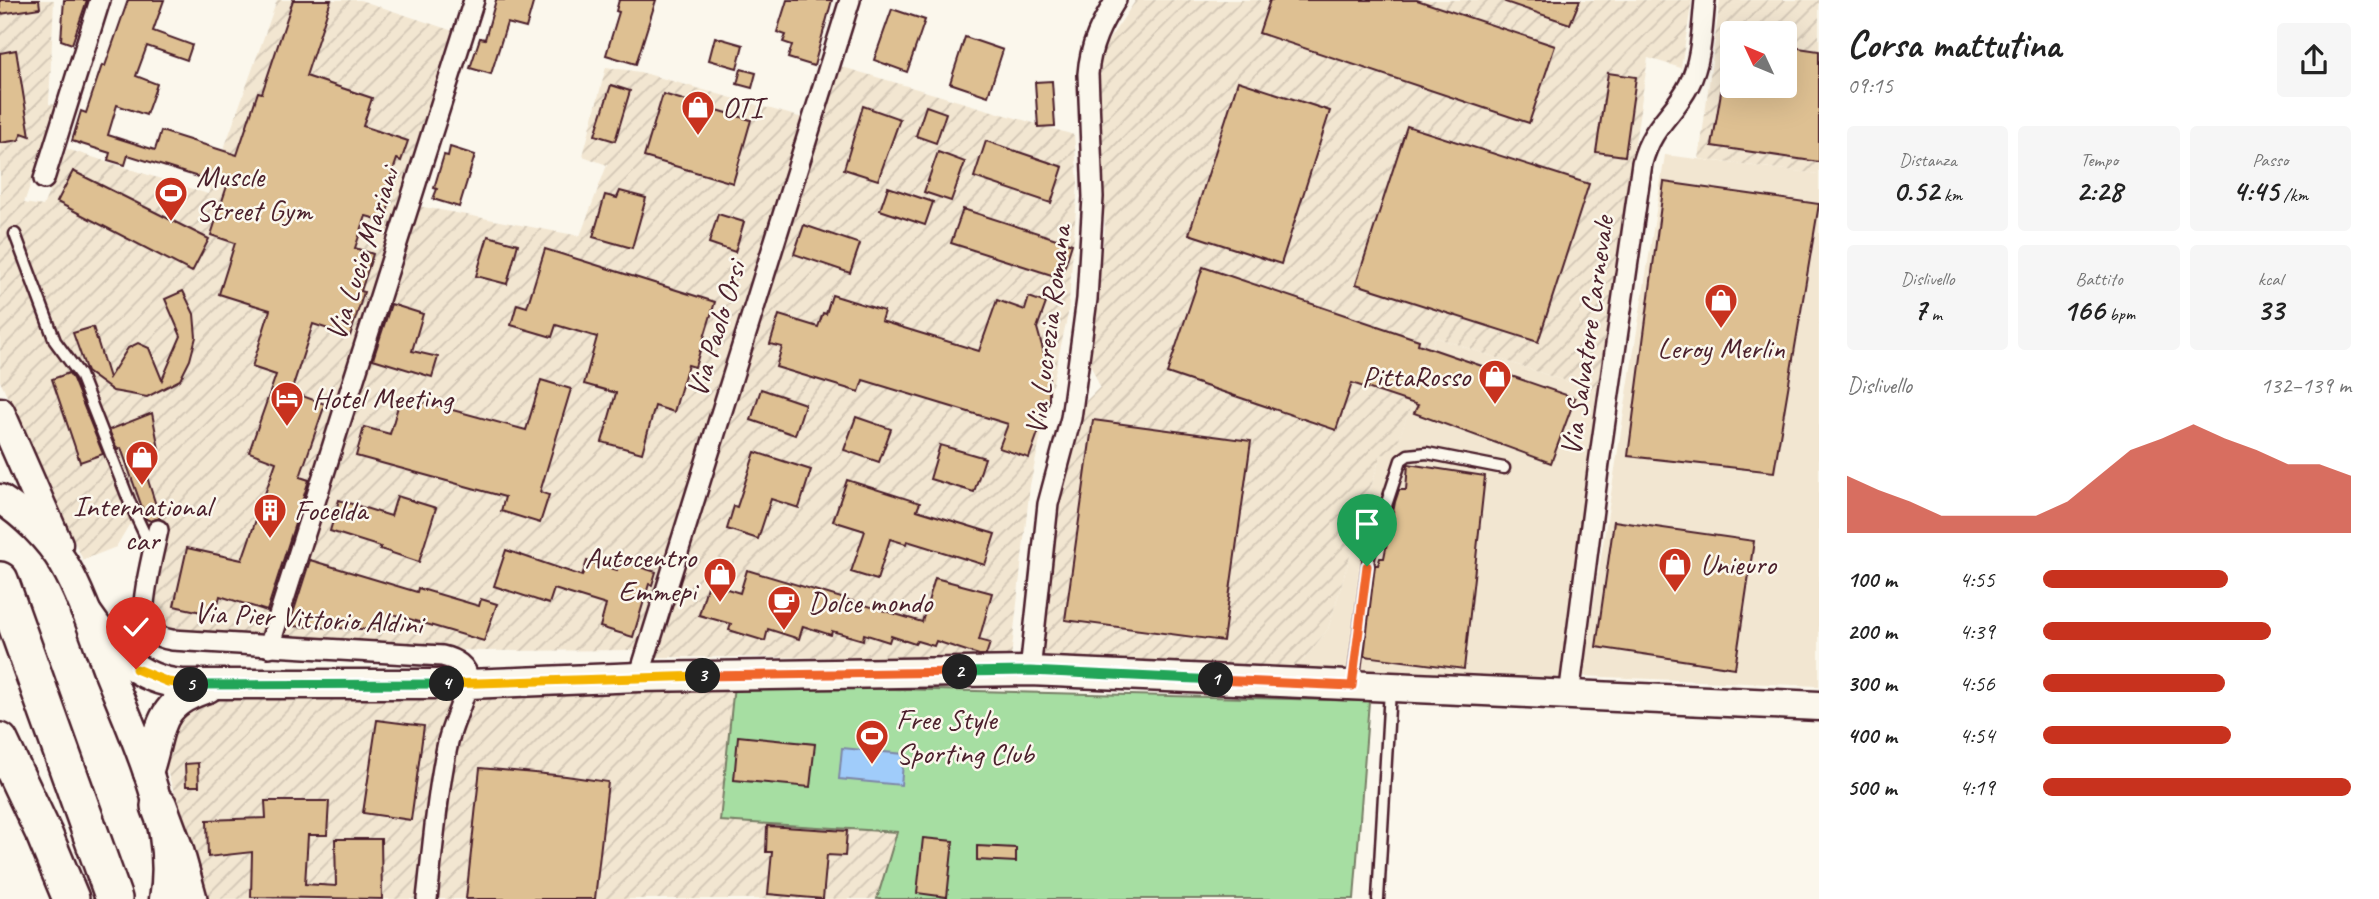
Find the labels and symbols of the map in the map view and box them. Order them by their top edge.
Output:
north arrow [1720,21,1797,98]
shop icon: OTI [679,88,717,137]
place label: OTI [722,88,768,126]
place label: Muscle Street Gym [196,157,313,229]
street label: Via Lucio Mariani [316,160,409,345]
sports icon: Muscle Street Gym [152,174,190,223]
street label: Via Salvatore Carnevale [1551,212,1623,458]
street label: Via Lucrezia Romana [1016,221,1080,437]
street label: Via Paolo Orsi [677,253,756,401]
shop icon: Leroy Merlin [1702,281,1740,330]
place label: Leroy Merlin [1657,329,1785,367]
place label: PittaRosso [1362,357,1471,395]
shop icon: PittaRosso [1476,357,1514,406]
hotel icon: Hotel Meeting [268,379,306,428]
place label: Hotel Meeting [312,379,455,417]
shop icon: International car [123,438,161,487]
place label: International car [73,487,216,559]
building icon: Focelda [251,491,289,540]
place label: Focelda [294,491,370,529]
pin [1337,494,1397,566]
place label: Autocentro Emmepi [585,538,699,610]
shop icon: Unieuro [1656,545,1694,594]
place label: Unieuro [1700,545,1777,583]
shop icon: Autocentro Emmepi [701,555,739,604]
cafe icon: Dolce mondo [765,583,803,632]
place label: Dolce mondo [808,583,934,621]
street label: Via Pier Vittorio Aldini [193,593,427,643]
pin [106,597,166,669]
pin: 2 [942,654,978,690]
pin: 3 [686,658,720,694]
pin: 1 [1198,662,1234,698]
pin: 4 [430,666,464,702]
pin: 5 [174,668,208,702]
place label: Free Style Sporting Club [896,700,1036,772]
sports icon: Free Style Sporting Club [853,717,891,766]

